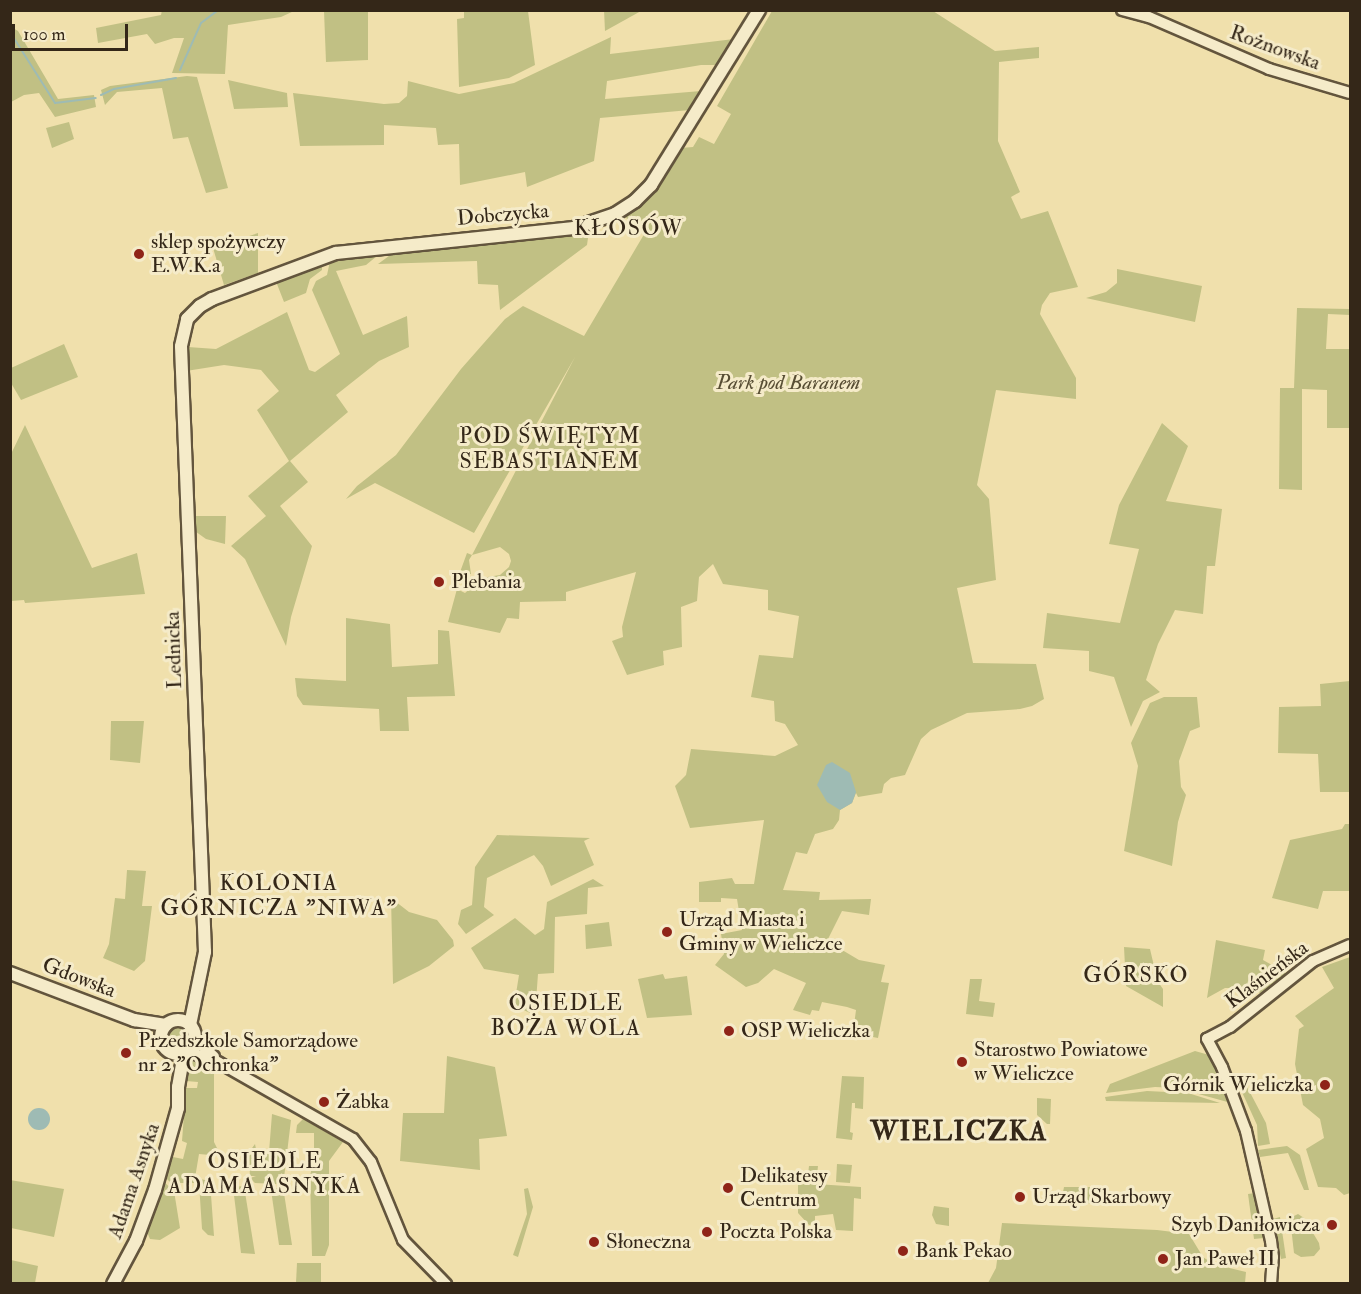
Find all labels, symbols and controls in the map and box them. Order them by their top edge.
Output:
scale bar [15,12,130,50]
street label: Rożnowska [1226,20,1324,76]
text: 100 m [23,23,66,46]
street label: Dobczycka [456,198,550,232]
district label: KŁOSÓW [574,216,684,242]
place label: sklep spożywczy E.W.K.a [151,229,285,279]
marker: sklep spożywczy E.W.K.a [132,247,146,261]
park label: Park pod Baranem [716,370,860,396]
district label: POD ŚWIĘTYM SEBASTIANEM [459,423,641,475]
place label: Plebania [451,569,521,595]
marker: Plebania [432,575,446,589]
street label: Lednicka [160,611,188,689]
district label: KOLONIA GÓRNICZA "NIWA" [161,870,397,921]
place label: Urząd Miasta i Gminy w Wieliczce [679,907,843,957]
marker: Urząd Miasta i Gminy w Wieliczce [660,925,674,939]
street label: Klaśnieńska [1220,936,1314,1014]
street label: Gdowska [39,953,119,1003]
district label: GÓRSKO [1083,963,1189,989]
district label: OSIEDLE BOŻA WOLA [491,990,641,1042]
place label: OSP Wieliczka [741,1018,870,1044]
marker: OSP Wieliczka [722,1024,736,1038]
place label: Przedszkole Samorządowe nr 2 "Ochronka" [138,1028,358,1078]
place label: Starostwo Powiatowe w Wieliczce [974,1037,1148,1087]
marker: Przedszkole Samorządowe nr 2 "Ochronka" [119,1046,133,1060]
marker: Starostwo Powiatowe w Wieliczce [955,1055,969,1069]
place label: Górnik Wieliczka [1163,1072,1313,1098]
marker: Górnik Wieliczka [1318,1078,1332,1092]
place label: Żabka [336,1089,389,1115]
marker: Żabka [317,1095,331,1109]
district label: WIELICZKA [870,1116,1048,1148]
street label: Adama Asnyka [102,1120,166,1242]
district label: OSIEDLE ADAMA ASNYKA [168,1148,362,1200]
place label: Delikatesy Centrum [740,1163,827,1213]
marker: Delikatesy Centrum [721,1181,735,1195]
place label: Urząd Skarbowy [1032,1184,1171,1210]
marker: Urząd Skarbowy [1013,1190,1027,1204]
place label: Szyb Daniłowicza [1171,1212,1320,1238]
marker: Szyb Daniłowicza [1325,1218,1339,1232]
place label: Poczta Polska [719,1219,832,1245]
marker: Poczta Polska [700,1225,714,1239]
place label: Słoneczna [606,1229,691,1255]
marker: Słoneczna [587,1235,601,1249]
place label: Bank Pekao [915,1238,1012,1264]
marker: Bank Pekao [896,1244,910,1258]
place label: Jan Paweł II [1175,1246,1275,1272]
marker: Jan Paweł II [1156,1252,1170,1266]

